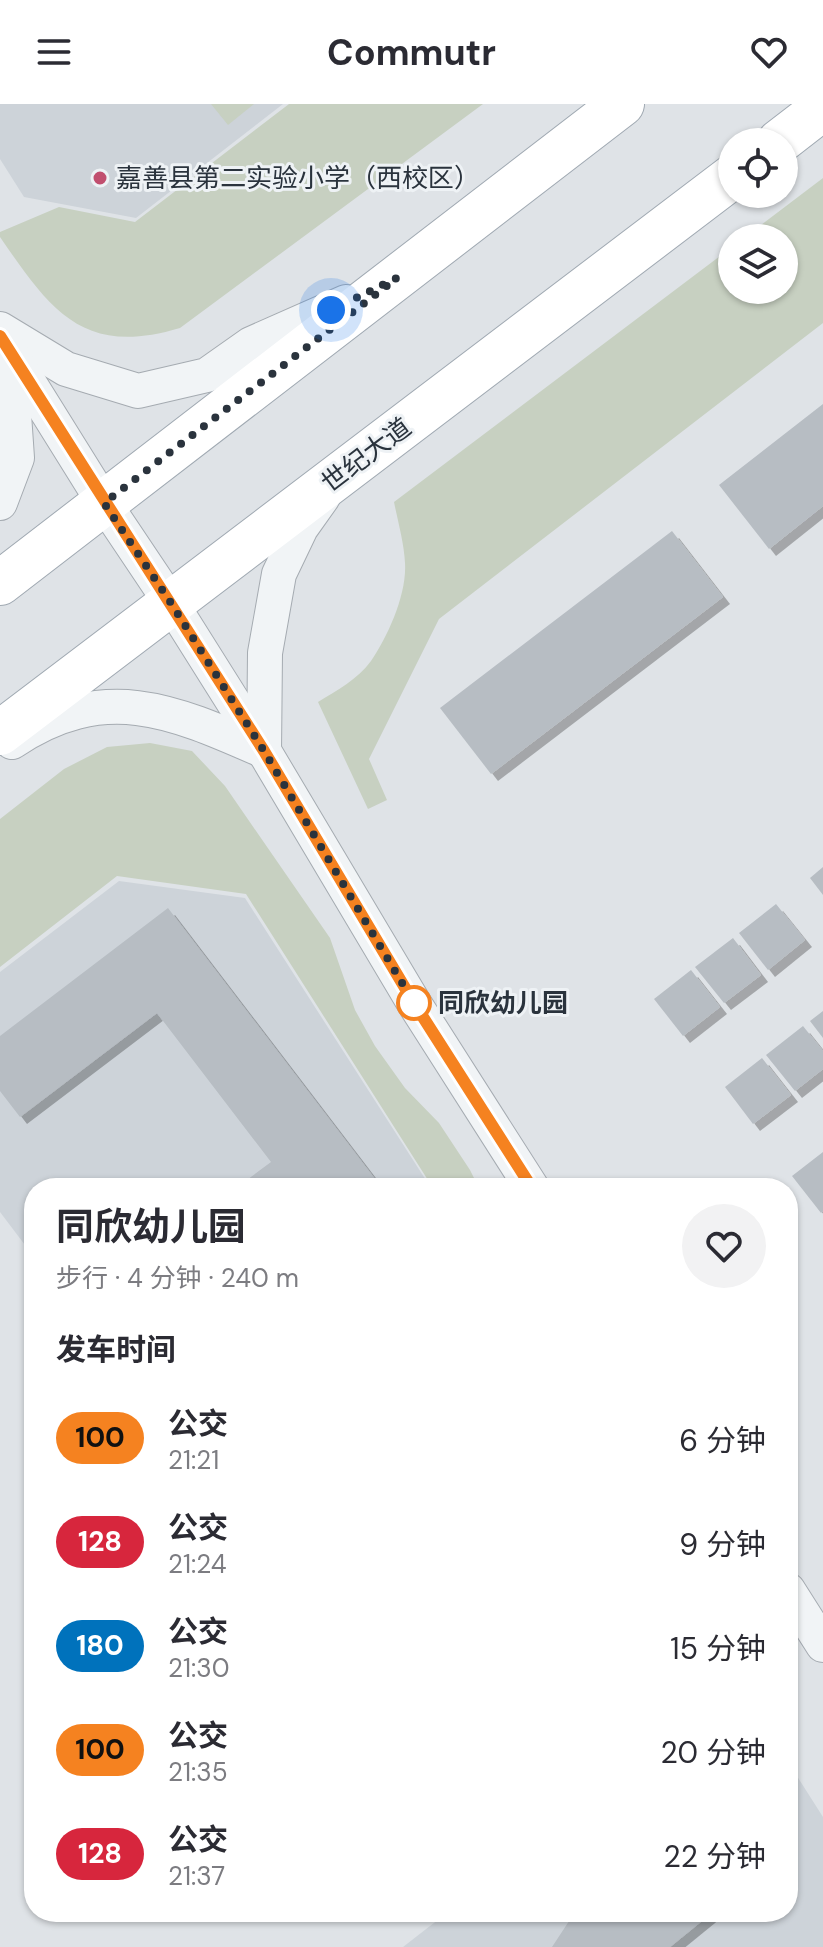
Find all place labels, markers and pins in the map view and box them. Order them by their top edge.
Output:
place label: 嘉善县第二实验小学（西校区） [116,161,480,195]
marker: 嘉善县第二实验小学（西校区） [91,169,109,187]
marker: 同欣幼儿园 [397,986,431,1020]
place label: 同欣幼儿园 [438,986,568,1020]

